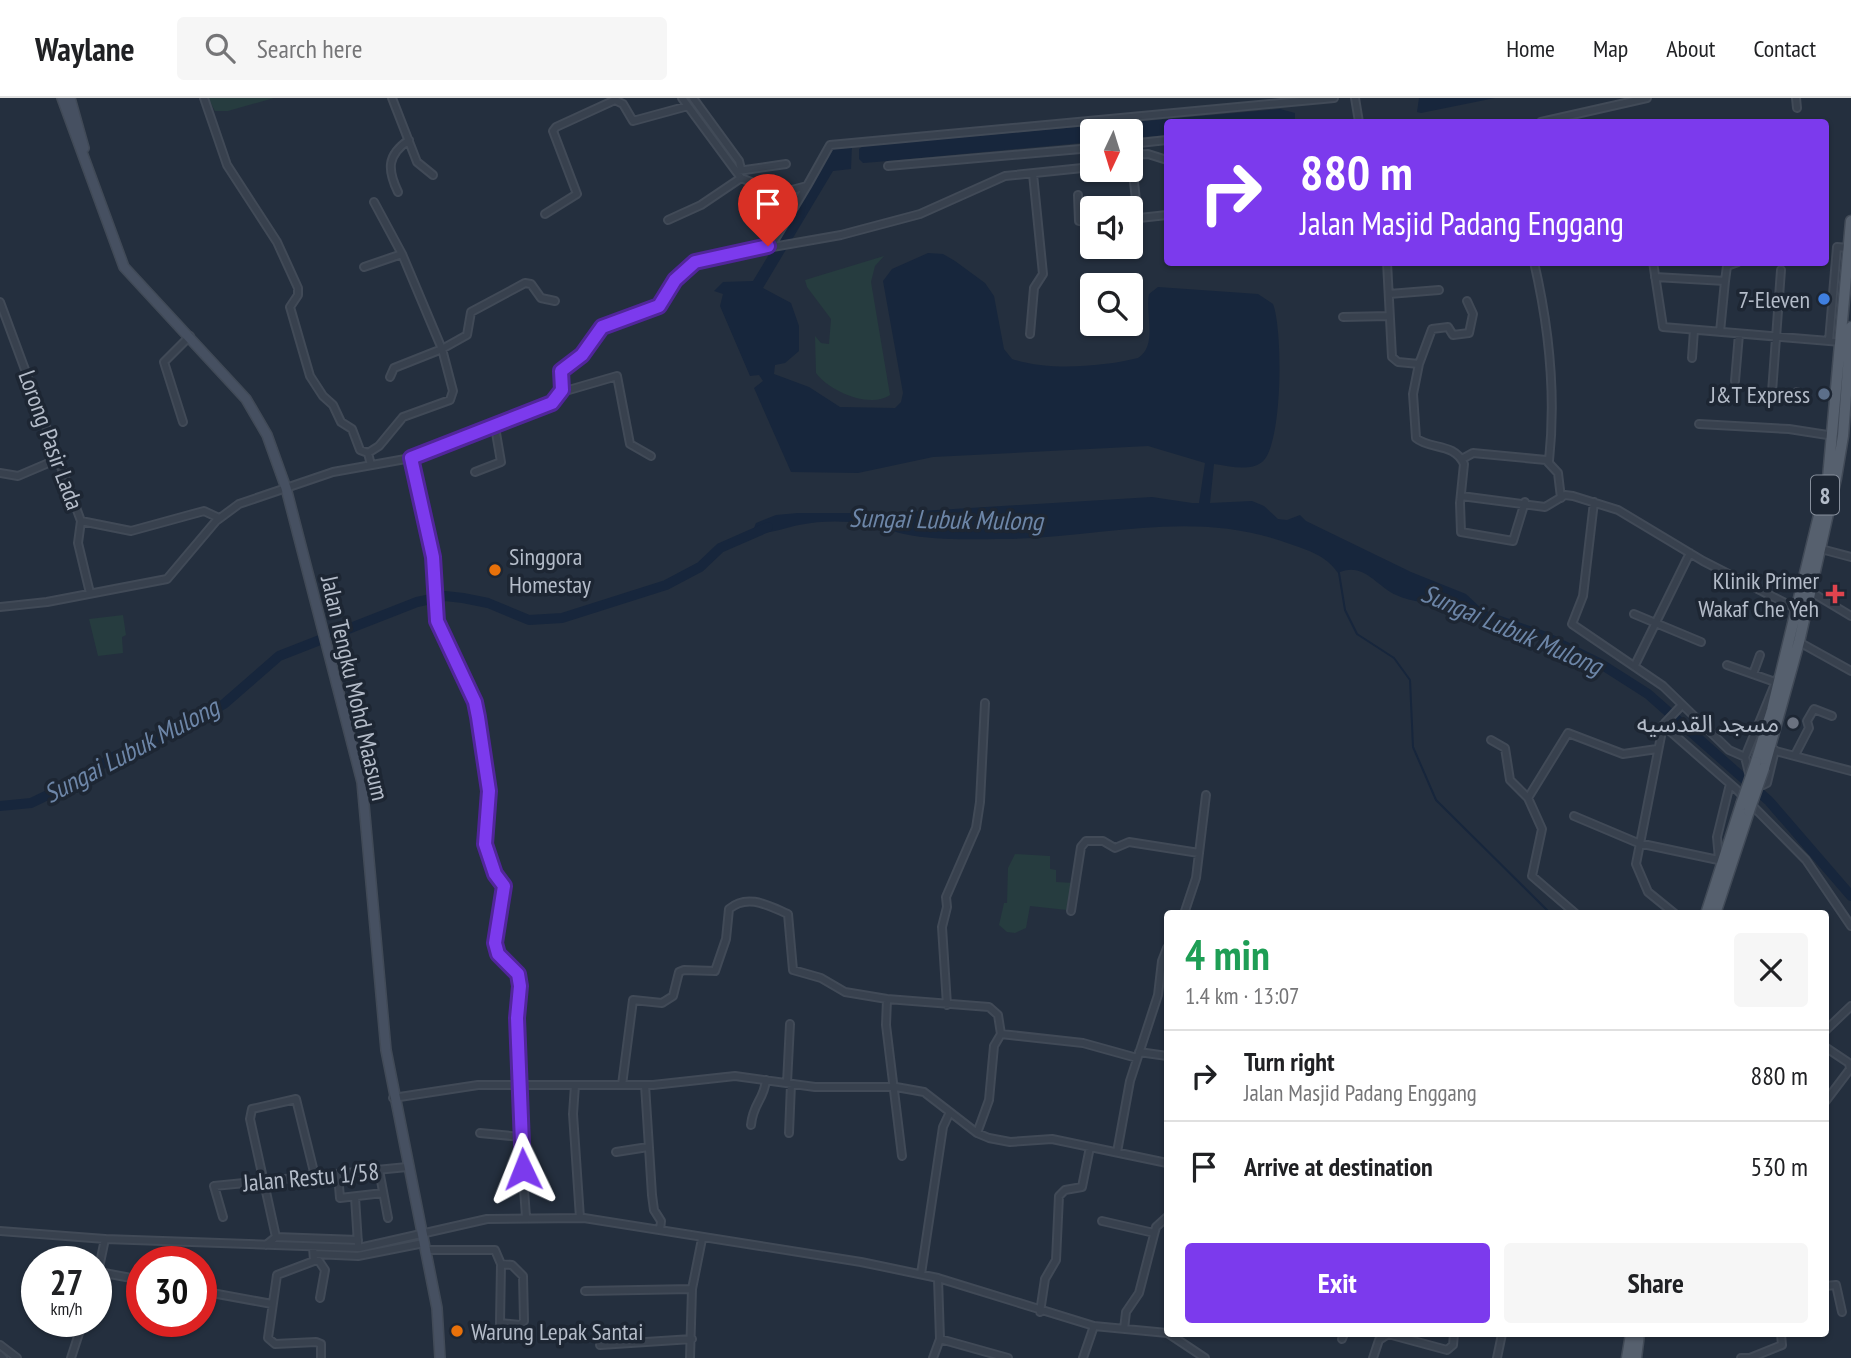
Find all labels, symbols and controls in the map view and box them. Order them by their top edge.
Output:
search box [177,17,667,80]
text: Waylane [35,27,135,70]
icon: search [201,29,239,67]
text: Search here [257,32,362,65]
text: Home [1506,33,1555,64]
text: Map [1593,33,1628,64]
text: About [1666,33,1715,64]
text: Contact [1753,33,1816,64]
north arrow [1080,119,1143,182]
map controls [1080,119,1143,336]
text: 880 m [1300,140,1413,204]
icon: right [1185,147,1276,238]
pin [738,174,798,246]
icon: arrive [749,185,787,223]
button: sound [1080,196,1143,259]
text: Jalan Masjid Padang Enggang [1300,202,1624,244]
button: search [1080,273,1143,336]
place label: 7-Eleven [1738,284,1810,315]
marker: 7-Eleven [1816,291,1832,307]
street label: Lorong Pasir Lada [11,366,91,514]
place label: J&T Express [1709,379,1810,410]
marker: J&T Express [1816,386,1832,402]
road number: 8 [1811,476,1839,514]
water label: Sungai Lubuk Mulong [849,501,1045,537]
place label: Singgora Homestay [509,541,591,600]
marker: Singgora Homestay [487,562,503,578]
place label: Klinik Primer Wakaf Che Yeh [1698,565,1819,624]
street label: Jalan Tengku Mohd Maasum [314,572,396,803]
water label: Sungai Lubuk Mulong [1416,576,1609,683]
marker: Klinik Primer Wakaf Che Yeh [1825,584,1845,604]
water label: Sungai Lubuk Mulong [38,689,226,810]
place label: مسجد القدسيه [1637,708,1779,739]
marker: مسجد القدسيه [1785,715,1801,731]
text: 4 min [1185,927,1270,982]
button: close [1734,933,1808,1007]
text: 1.4 km · 13:07 [1185,981,1299,1010]
text: Turn right [1244,1045,1335,1078]
icon: right [1185,1057,1223,1095]
text: 880 m [1750,1059,1808,1092]
text: Jalan Masjid Padang Enggang [1244,1078,1477,1107]
position arrow [486,1132,560,1206]
icon: arrive [1185,1148,1223,1186]
text: Arrive at destination [1244,1150,1433,1183]
text: 530 m [1750,1150,1808,1183]
street label: Jalan Restu 1/58 [241,1156,380,1198]
button: Exit [1185,1243,1490,1323]
button: Share [1504,1243,1808,1323]
speed limit sign: 30 [126,1246,217,1337]
text: 27 [50,1259,83,1305]
text: km/h [51,1297,82,1320]
place label: Warung Lepak Santai [471,1316,643,1347]
marker: Warung Lepak Santai [449,1323,465,1339]

